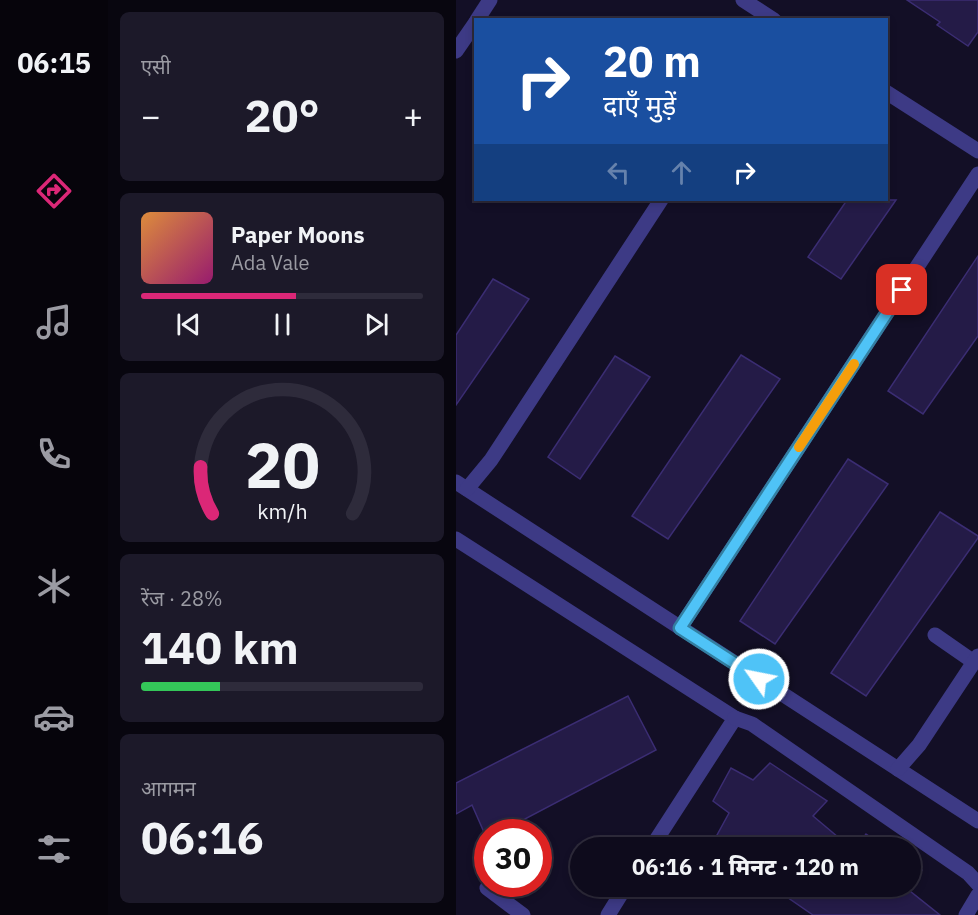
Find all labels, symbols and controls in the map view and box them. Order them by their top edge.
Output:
text: 20 m [603,34,701,89]
icon: right [504,42,582,120]
text: 06:15 [17,45,91,80]
text: एसी [141,53,171,80]
text: 20° [244,86,320,144]
text: दाएँ मुड़ें [603,87,676,122]
text: − [141,94,161,137]
text: + [403,94,423,137]
icon: left [602,156,635,189]
icon: ahead [665,156,698,189]
icon: right [728,156,761,189]
icon: directions [33,170,75,212]
text: Paper Moons [231,220,364,249]
text: Ada Vale [231,249,310,276]
pin [876,264,927,315]
icon: arrive [885,273,918,306]
icon: music [33,301,75,343]
icon: previous [172,308,205,341]
icon: pause [266,308,299,341]
icon: next [360,308,393,341]
text: 20 [245,425,319,506]
icon: phone [33,433,75,475]
text: km/h [257,498,307,526]
icon: climate [33,565,75,607]
text: रेंज · 28% [141,585,223,612]
text: 140 km [141,618,299,676]
position arrow [727,647,791,711]
icon: car [33,696,75,738]
text: आगमन [141,775,196,802]
text: 06:16 [141,808,264,866]
speed limit sign: 30 [474,819,552,897]
icon: filters [33,828,75,870]
text: 06:16 · 1 मिनट · 120 m [632,852,859,881]

